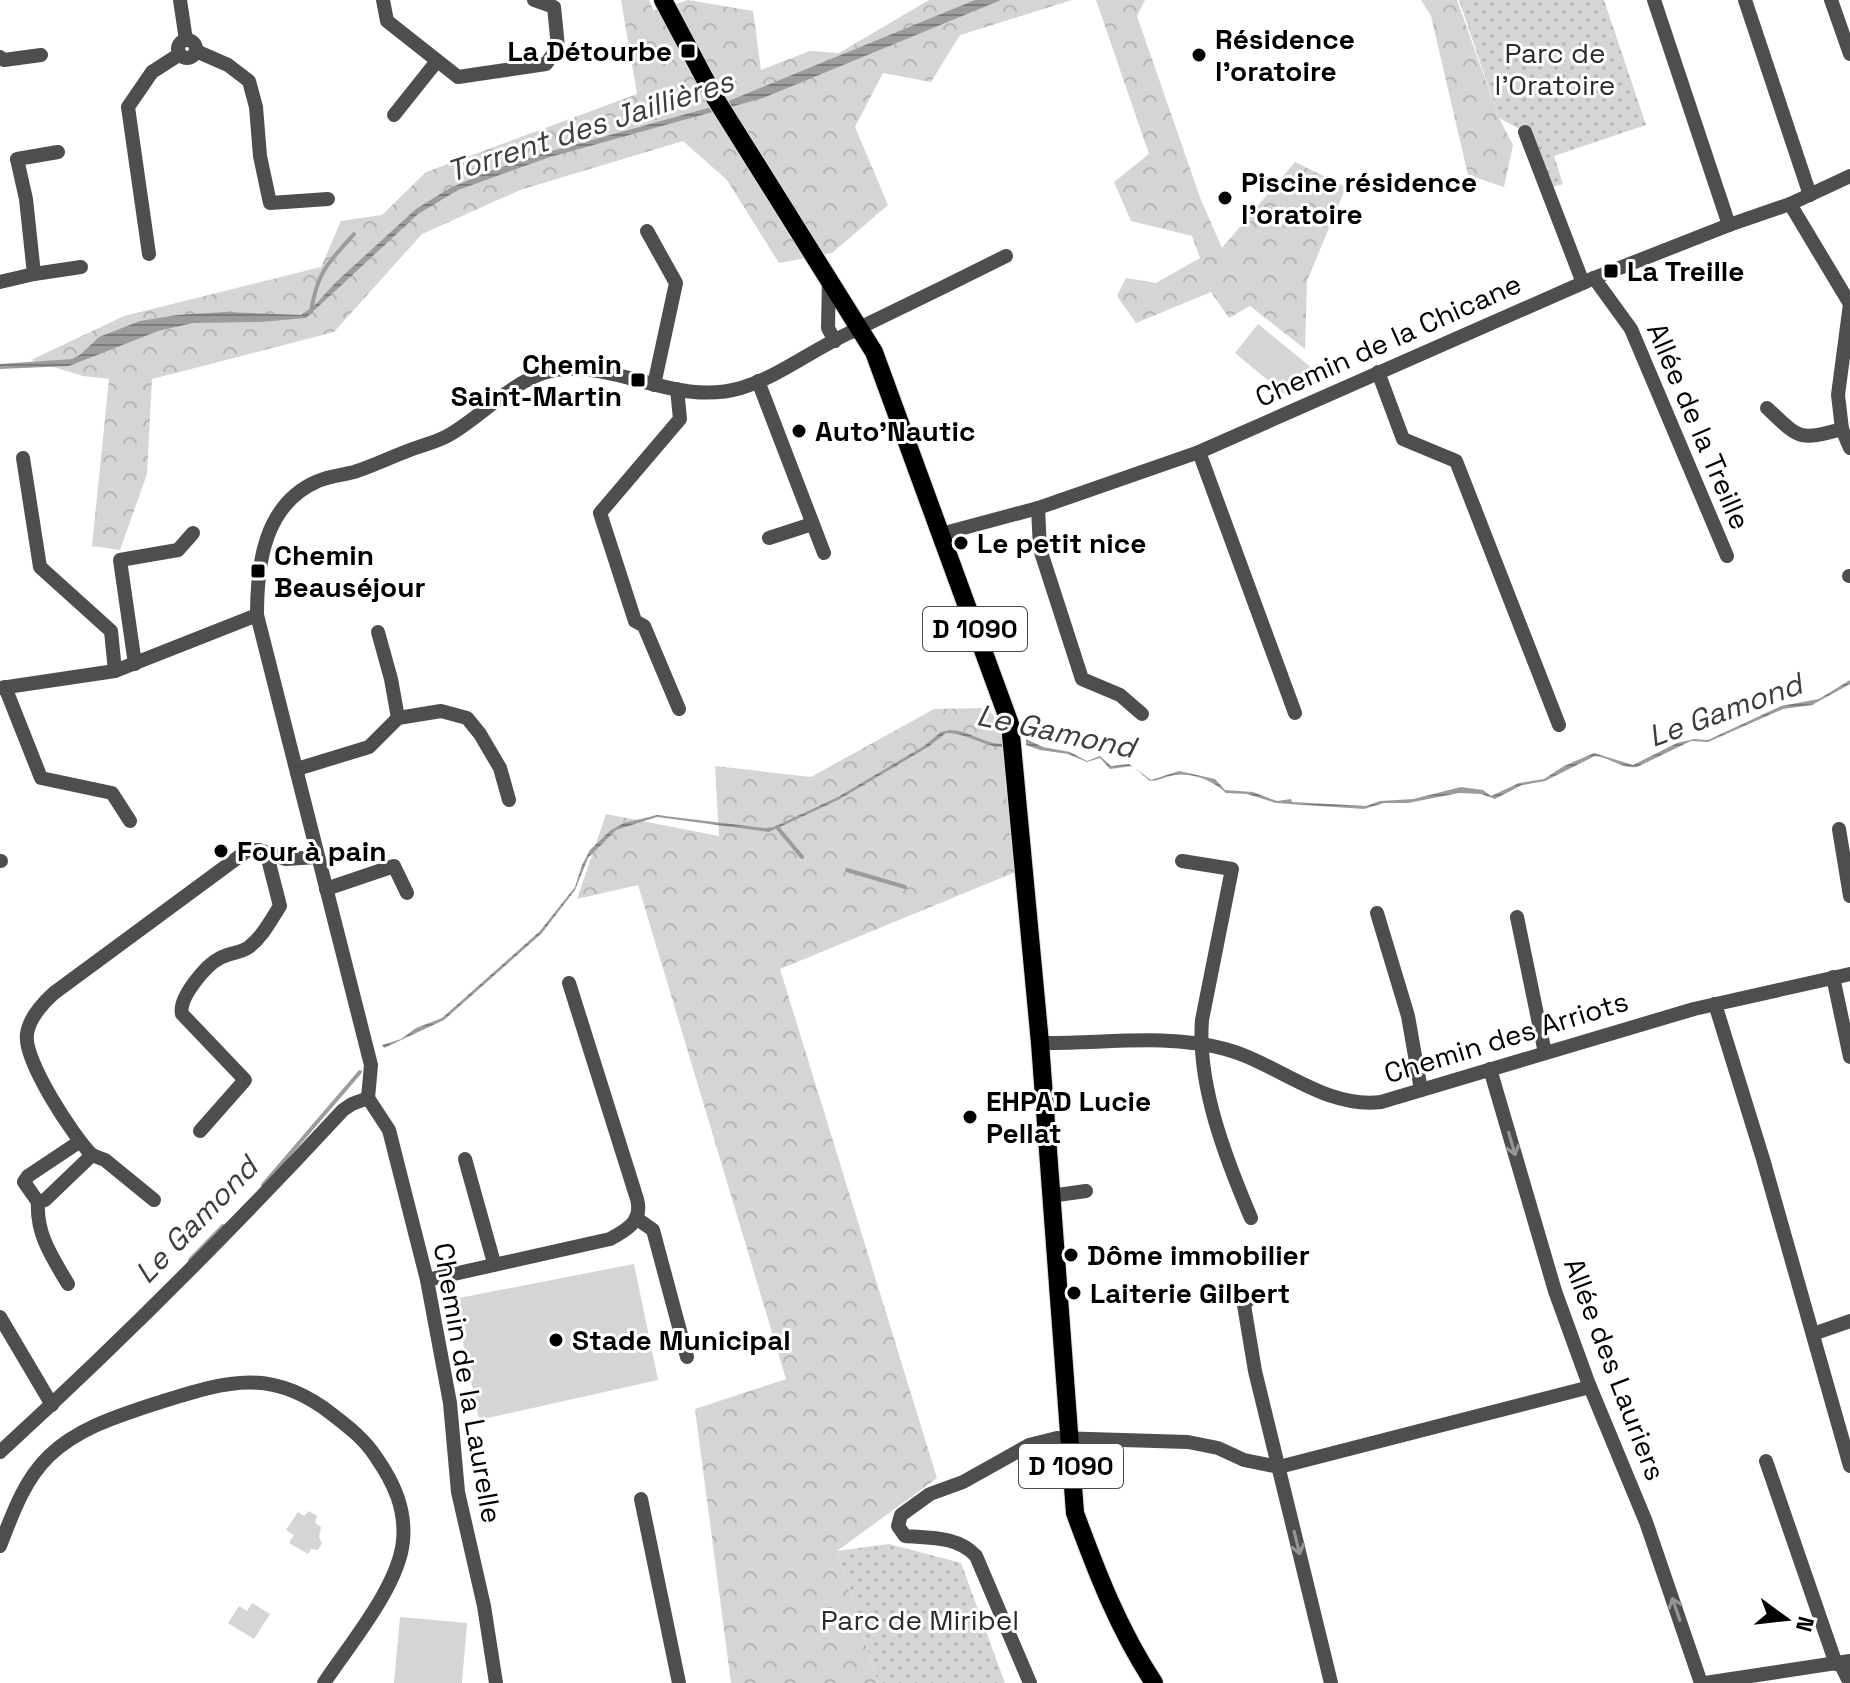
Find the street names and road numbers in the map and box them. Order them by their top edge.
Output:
street label: Chemin de la Chicane [1249,265,1527,415]
street label: Allée de la Treille [1639,317,1759,535]
road number: D 1090 [923,607,1027,651]
street label: Chemin des Arriots [1380,983,1632,1091]
street label: Chemin de la Laurelle [426,1240,510,1526]
street label: Allée des Lauriers [1556,1253,1674,1485]
road number: D 1090 [1019,1444,1123,1488]

